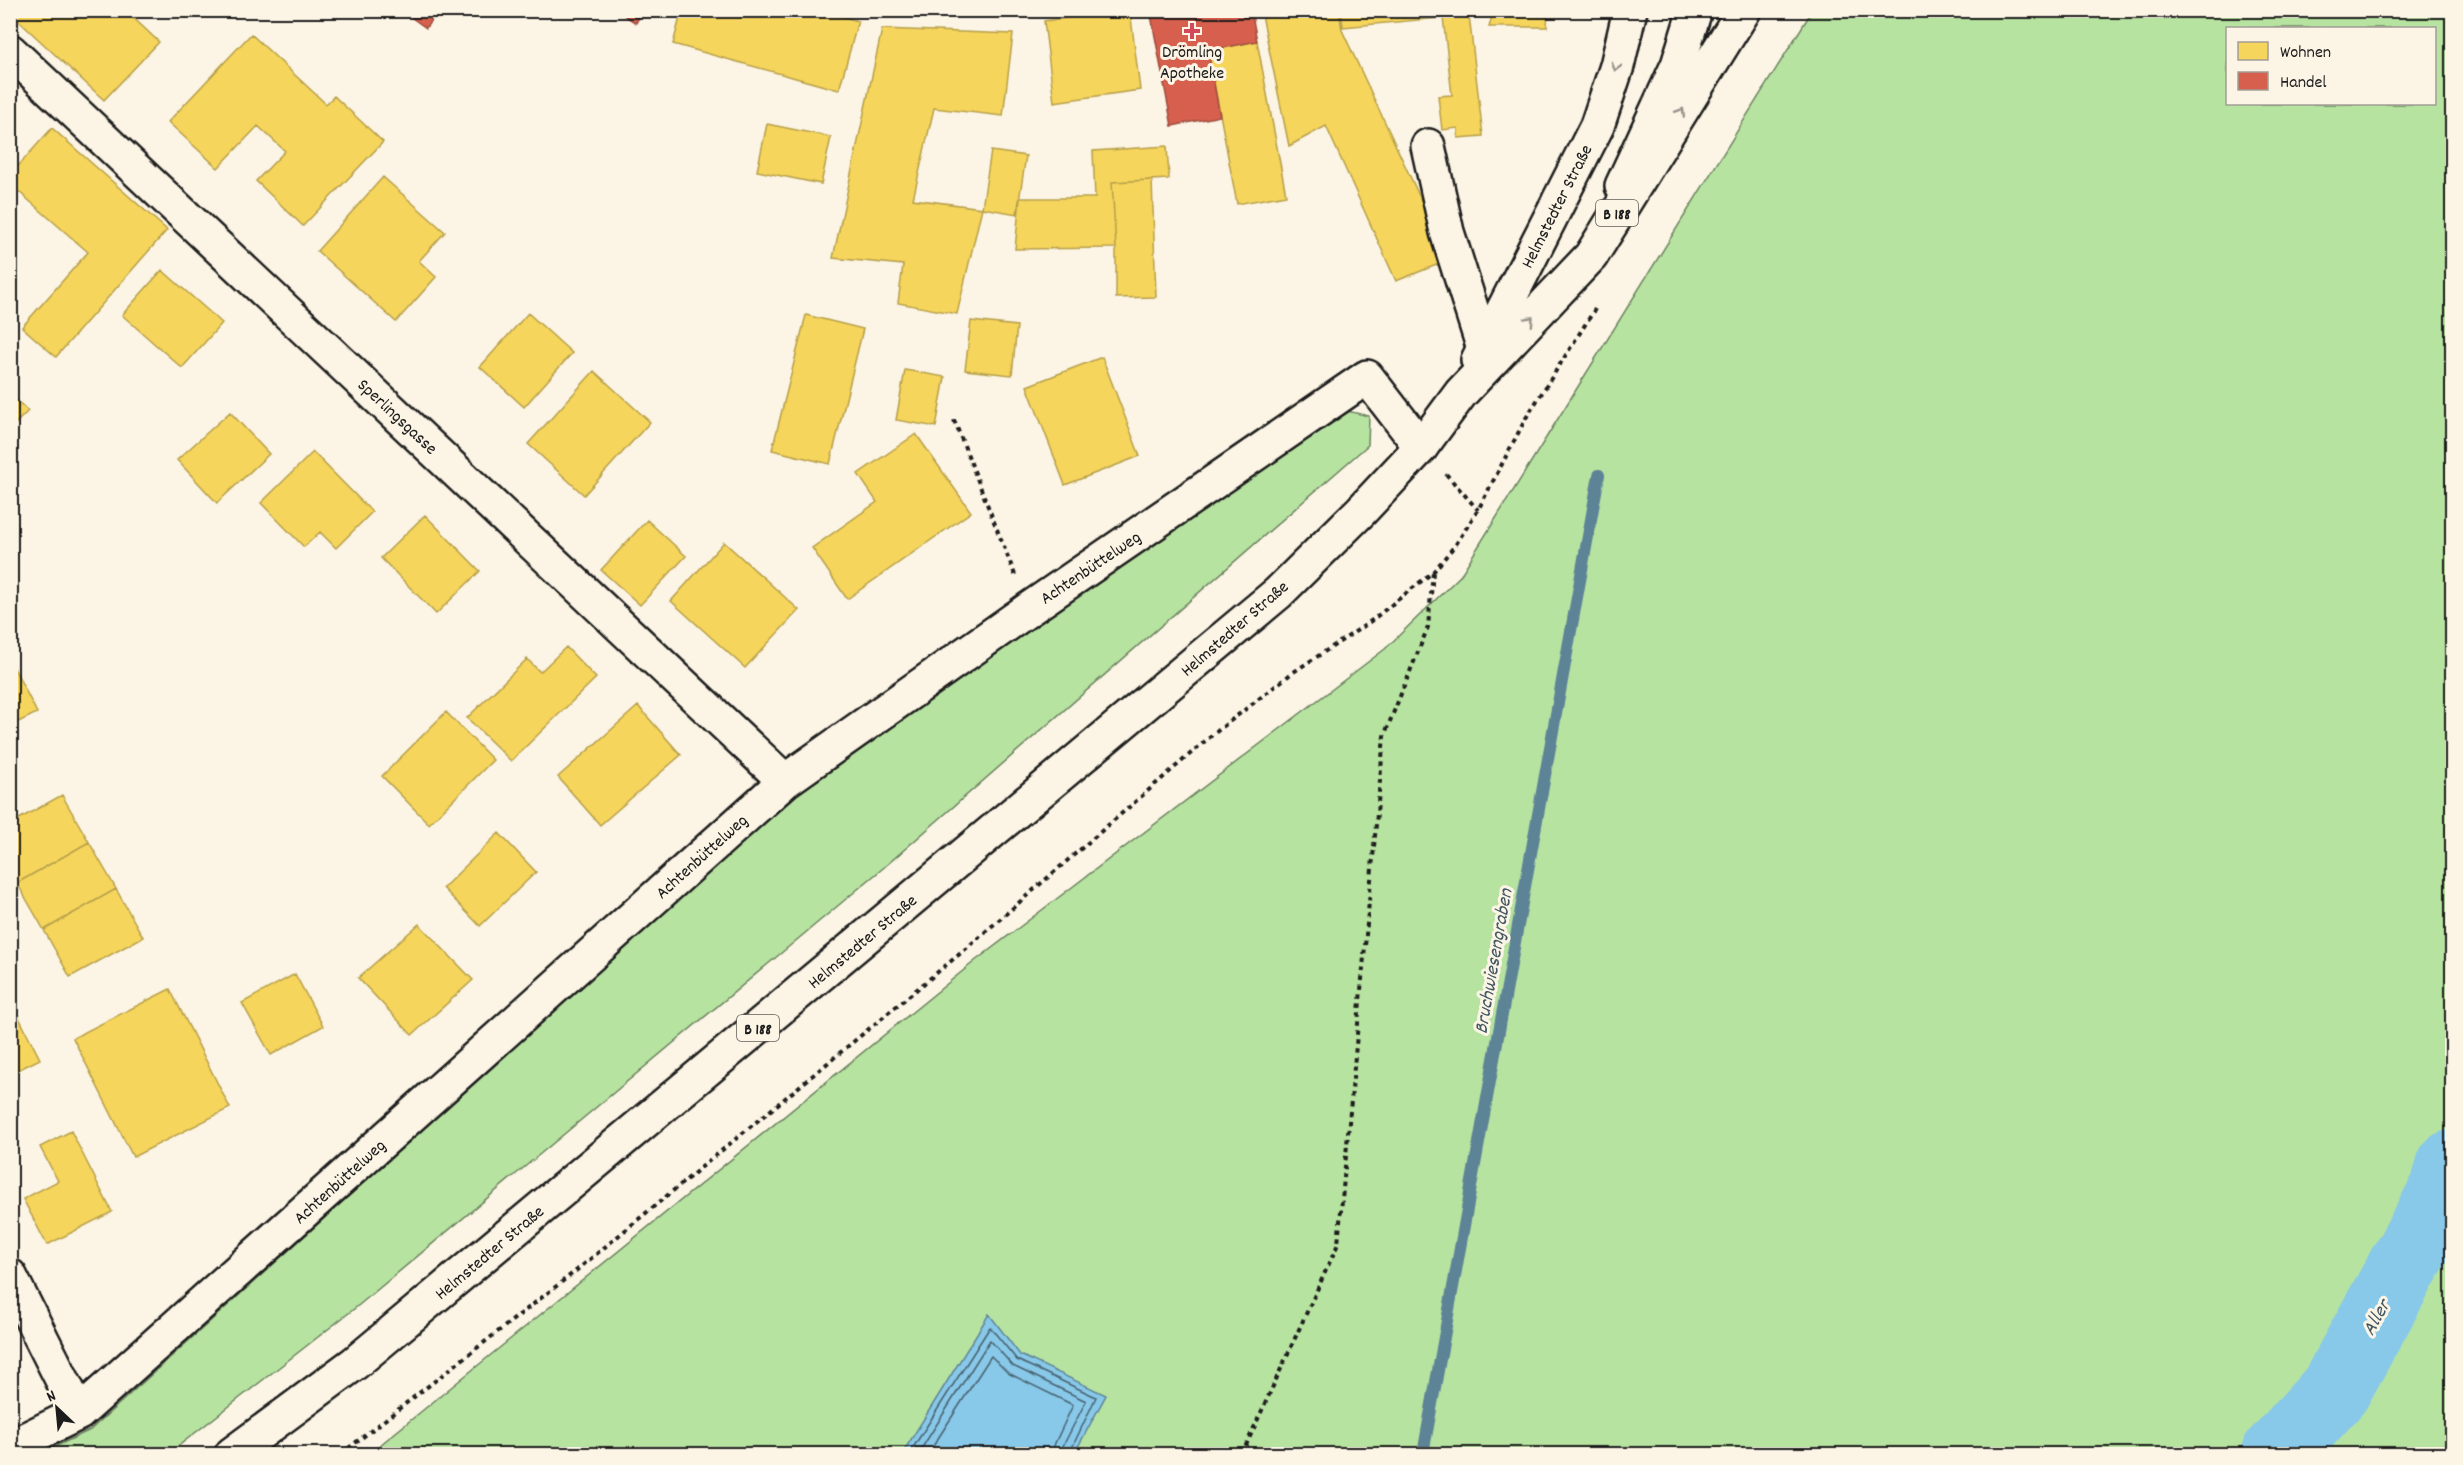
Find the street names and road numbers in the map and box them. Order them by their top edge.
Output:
street label: Helmstedter Straße [1516,141,1600,273]
road number: B 188 [1596,200,1638,226]
street label: Sperlingsgasse [351,374,442,462]
street label: Achtenbüttelweg [1036,526,1147,612]
street label: Helmstedter Straße [1176,576,1295,684]
street label: Achtenbüttelweg [651,809,754,906]
street label: Helmstedter Straße [804,890,924,996]
road number: B 188 [737,1015,779,1041]
street label: Achtenbüttelweg [289,1134,392,1231]
street label: Helmstedter Straße [431,1201,551,1307]

